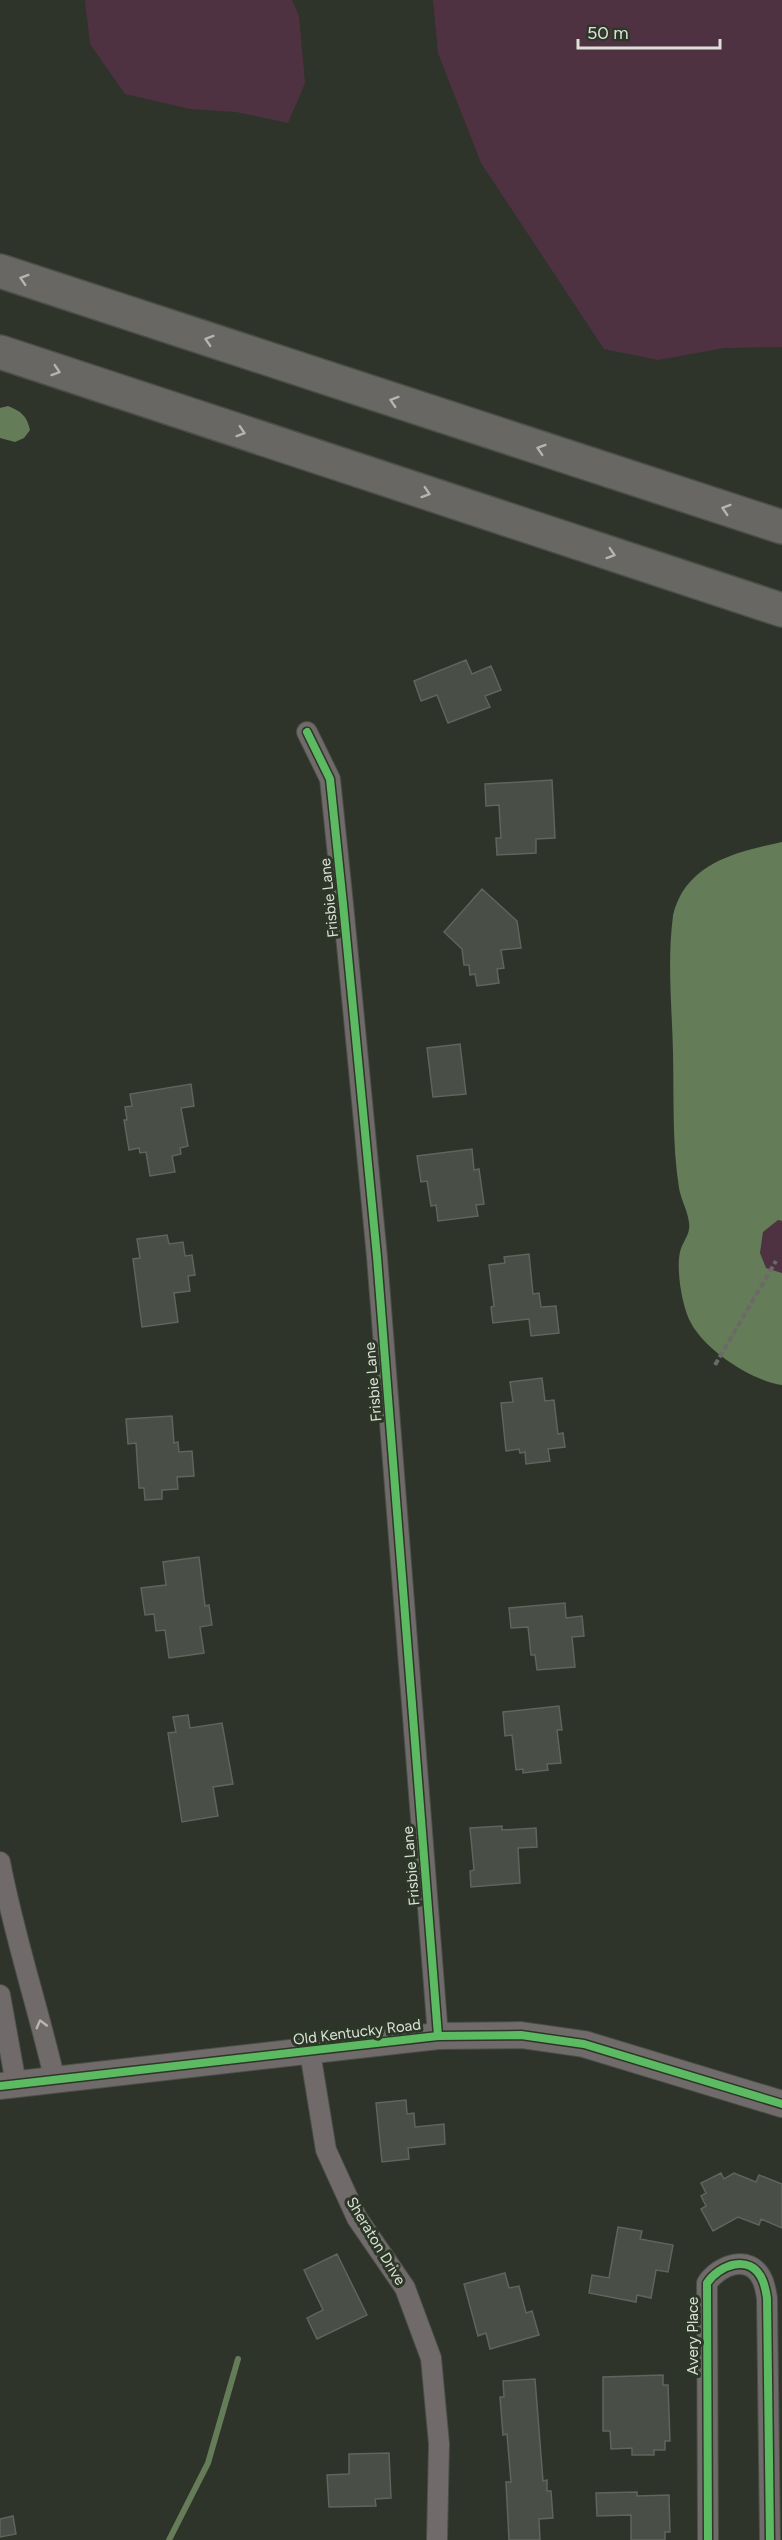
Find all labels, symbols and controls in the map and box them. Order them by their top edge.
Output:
scale bar [578,12,720,50]
text: 50 m [587,22,629,44]
one-way arrow [19,273,30,286]
one-way arrow [204,335,215,347]
one-way arrow [50,363,61,376]
one-way arrow [389,396,400,408]
one-way arrow [235,425,246,437]
one-way arrow [536,444,547,456]
one-way arrow [420,486,431,498]
one-way arrow [721,504,732,516]
one-way arrow [605,547,616,559]
street label: Frisbie Lane [316,857,342,939]
street label: Frisbie Lane [361,1342,385,1422]
street label: Frisbie Lane [399,1826,423,1906]
street label: Old Kentucky Road [292,2015,422,2049]
one-way arrow [36,2019,49,2029]
street label: Sheraton Drive [343,2194,409,2288]
street label: Avery Place [684,2297,702,2375]

